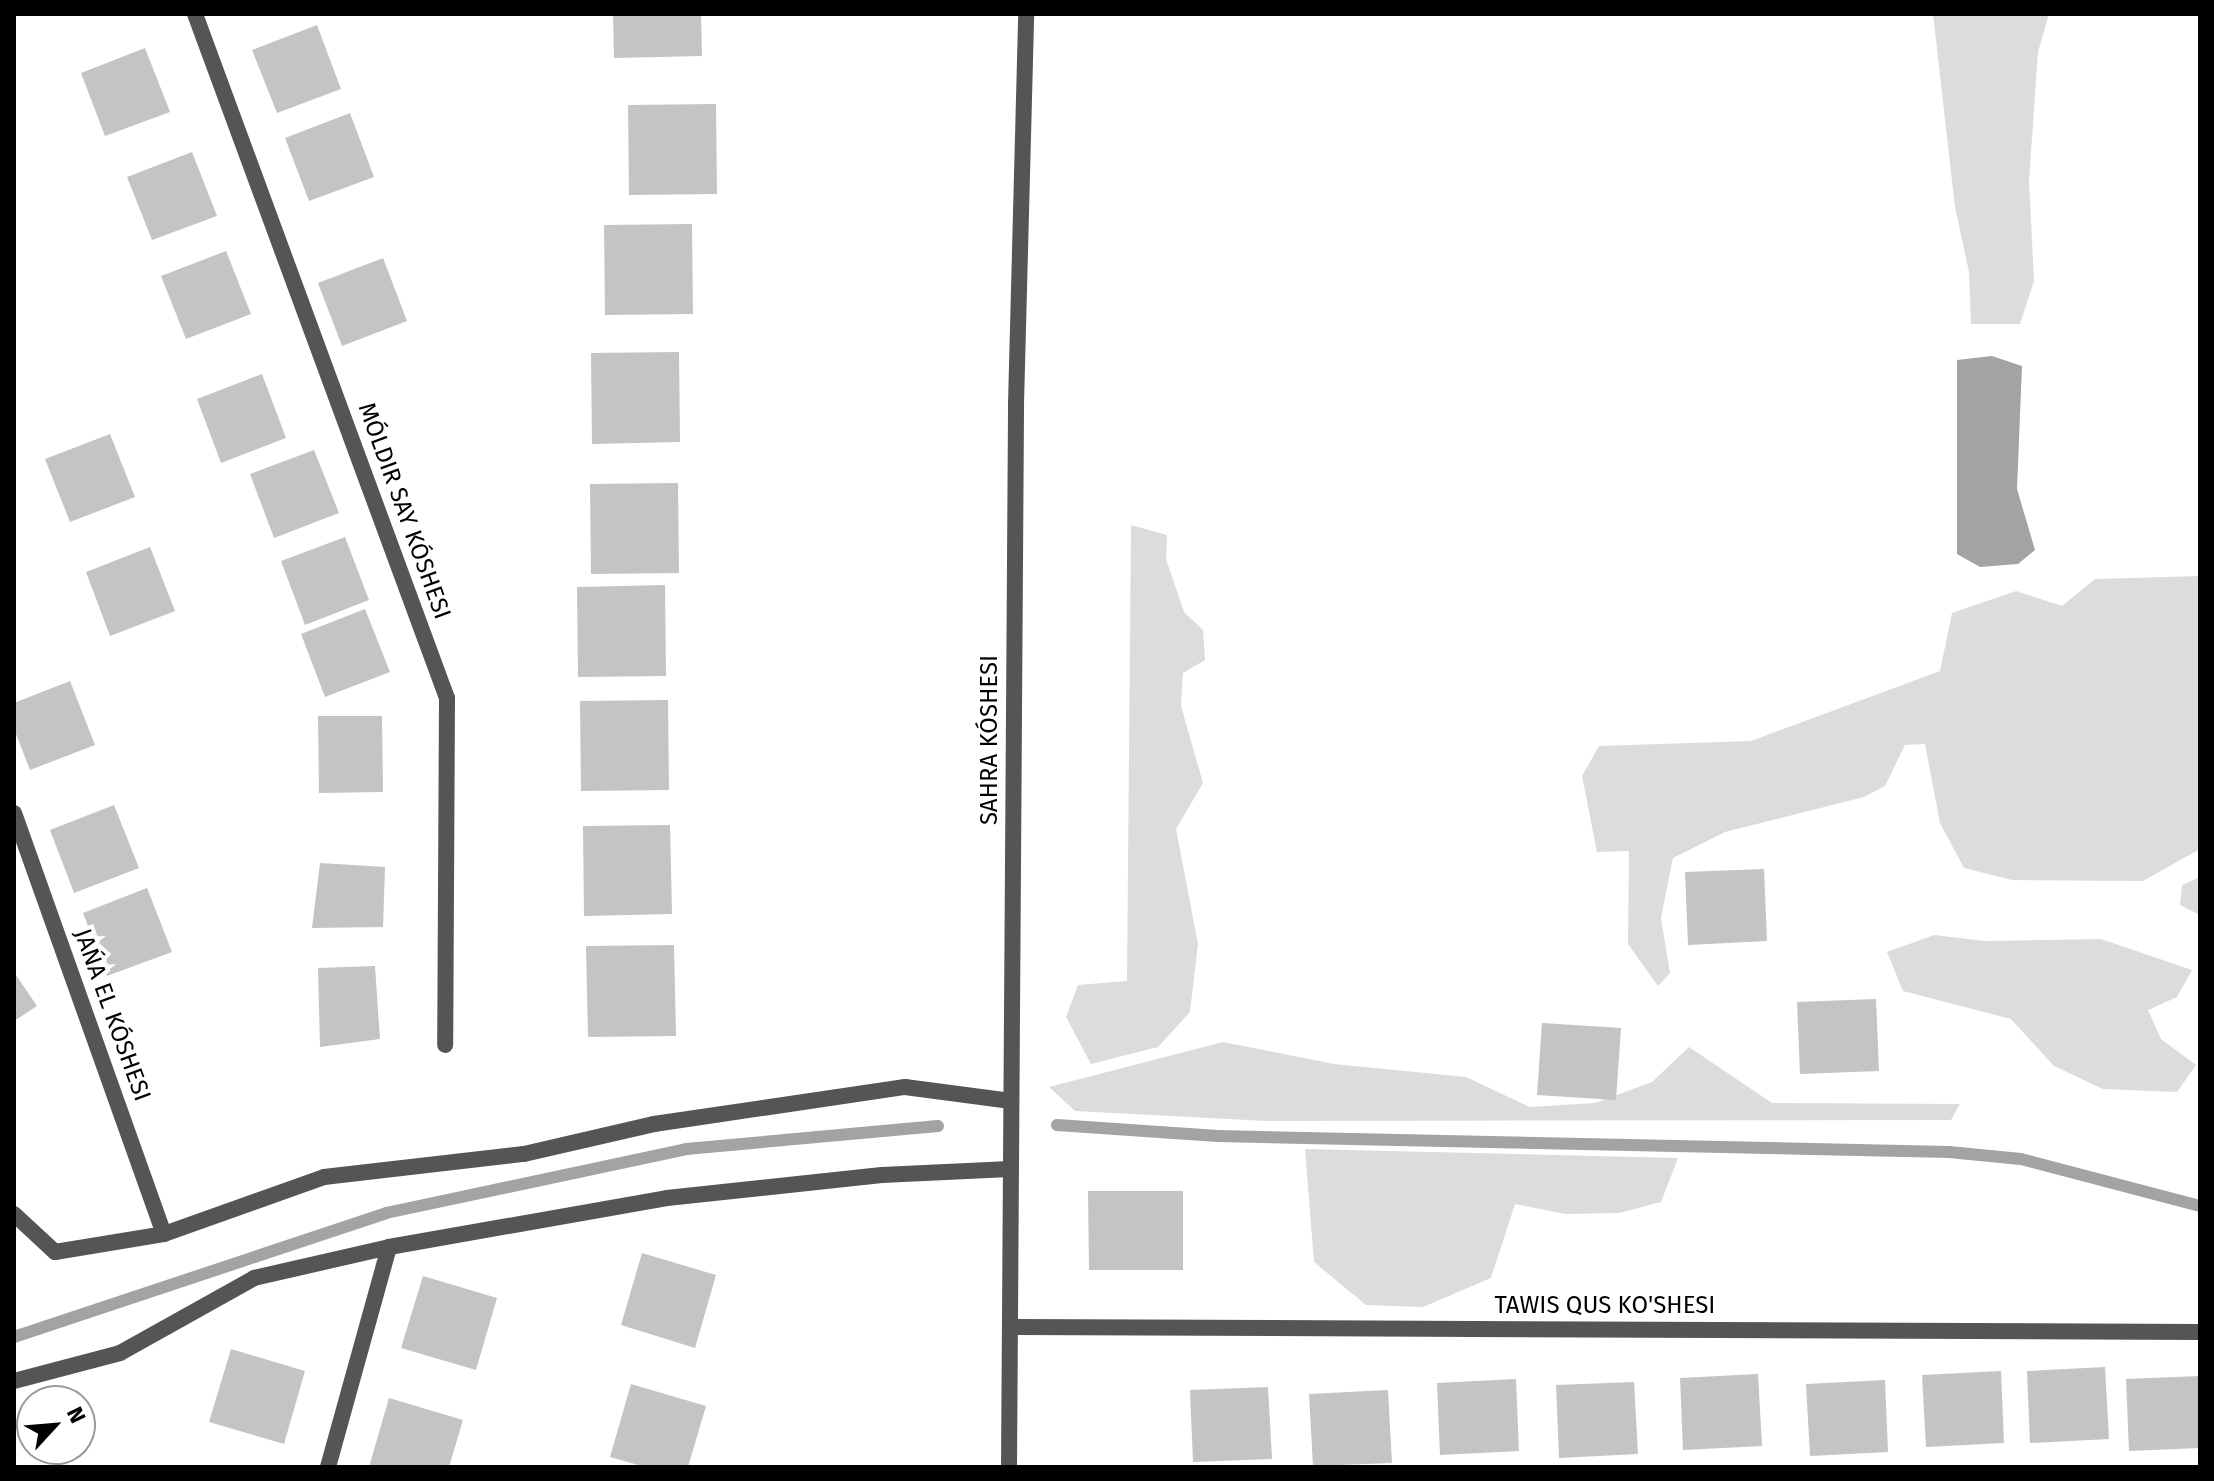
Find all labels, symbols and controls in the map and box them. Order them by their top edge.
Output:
street label: MÓLDIR SAY KÓSHESI [351,399,457,623]
street label: SAHRA KÓSHESI [976,655,1004,825]
street label: JAŃA EL KÓSHESI [67,925,157,1105]
street label: TAWIS QUS KO'SHESI [1495,1292,1715,1320]
north arrow [16,1385,96,1465]
text: N [61,1403,92,1428]

